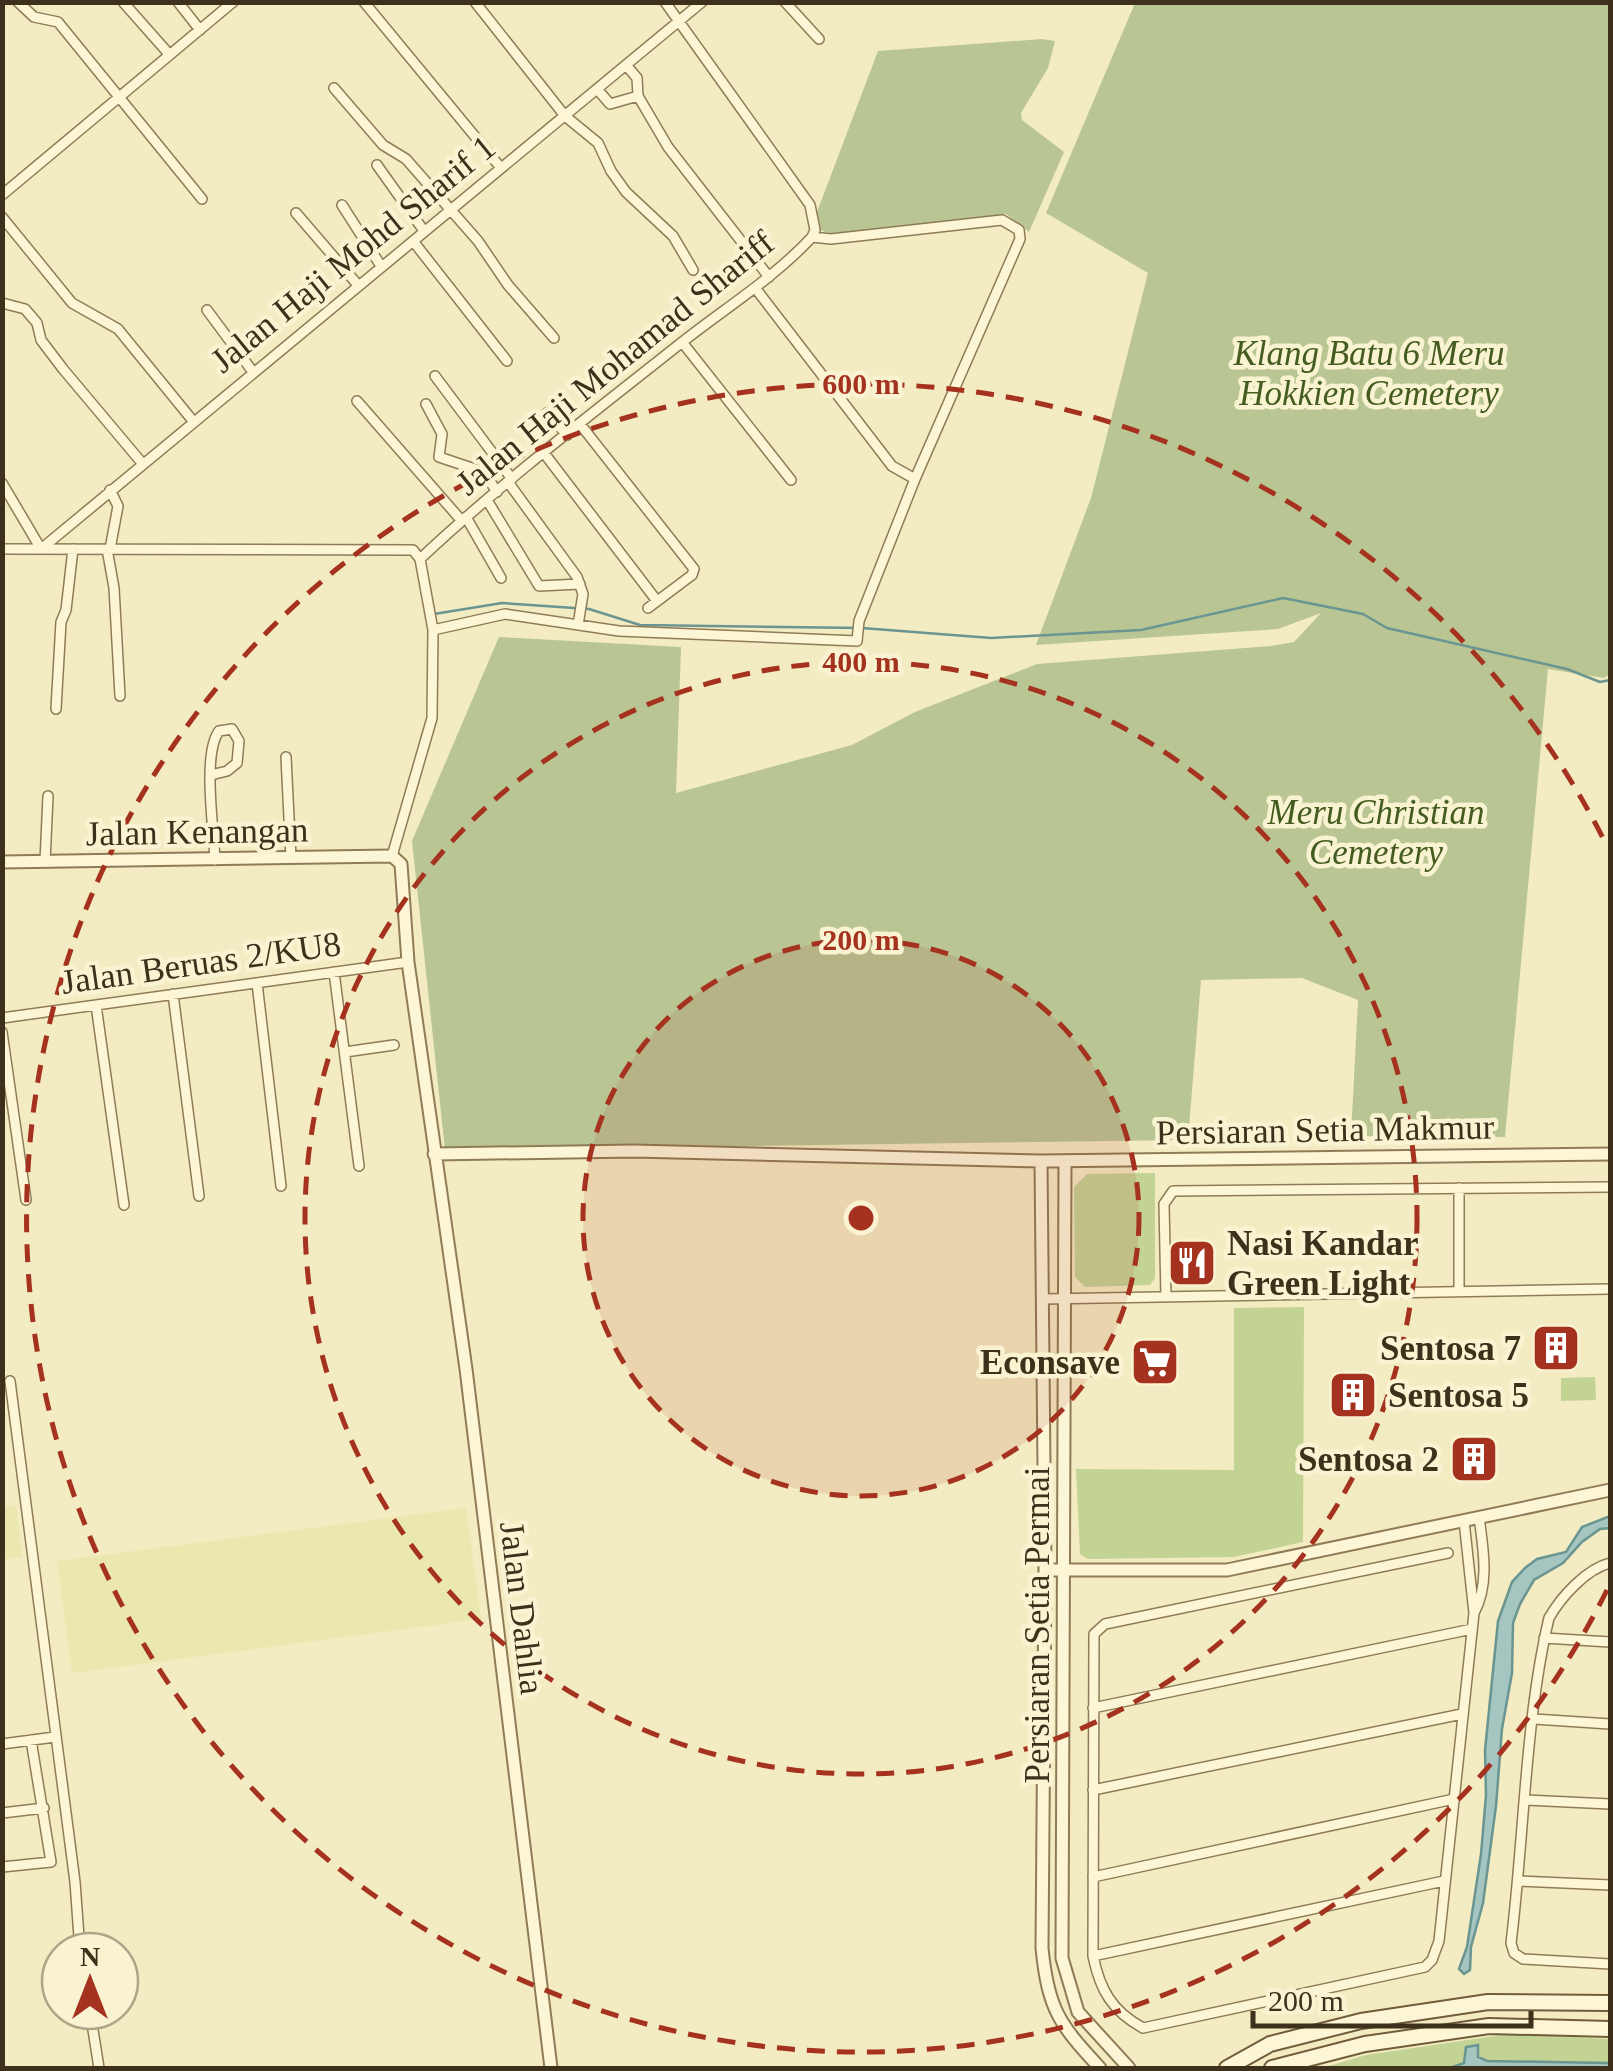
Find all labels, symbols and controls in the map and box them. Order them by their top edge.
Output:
street label: Jalan Haji Mohd Sharif 1 [203,128,503,380]
street label: Jalan Haji Mohamad Shariff [449,223,782,503]
park label: Klang Batu 6 Meru Hokkien Cemetery [1232,334,1505,413]
text: 600 m [822,367,900,400]
text: 400 m [822,645,900,678]
park label: Meru Christian Cemetery [1267,793,1484,872]
street label: Jalan Kenangan [85,811,309,853]
text: 200 m [822,923,900,956]
street label: Jalan Beruas 2/KU8 [59,924,343,1002]
street label: Persiaran Setia Makmur [1156,1108,1495,1152]
centre of rings [843,1200,879,1236]
place label: Nasi Kandar Green Light [1227,1224,1419,1303]
restaurant icon: Nasi Kandar Green Light [1166,1237,1218,1289]
building icon: Sentosa 7 [1530,1322,1582,1374]
place label: Sentosa 7 [1380,1329,1521,1368]
supermarket icon: Econsave [1129,1336,1181,1388]
place label: Econsave [980,1343,1120,1382]
building icon: Sentosa 5 [1327,1369,1379,1421]
place label: Sentosa 5 [1388,1376,1529,1415]
building icon: Sentosa 2 [1448,1433,1500,1485]
place label: Sentosa 2 [1298,1440,1439,1479]
street label: Persiaran Setia Permai [1018,1466,1057,1783]
street label: Jalan Dahlia [492,1519,552,1697]
north arrow [40,1931,140,2031]
text: N [80,1941,100,1972]
scale bar [1253,1966,1530,2028]
text: 200 m [1268,1984,1344,2017]

